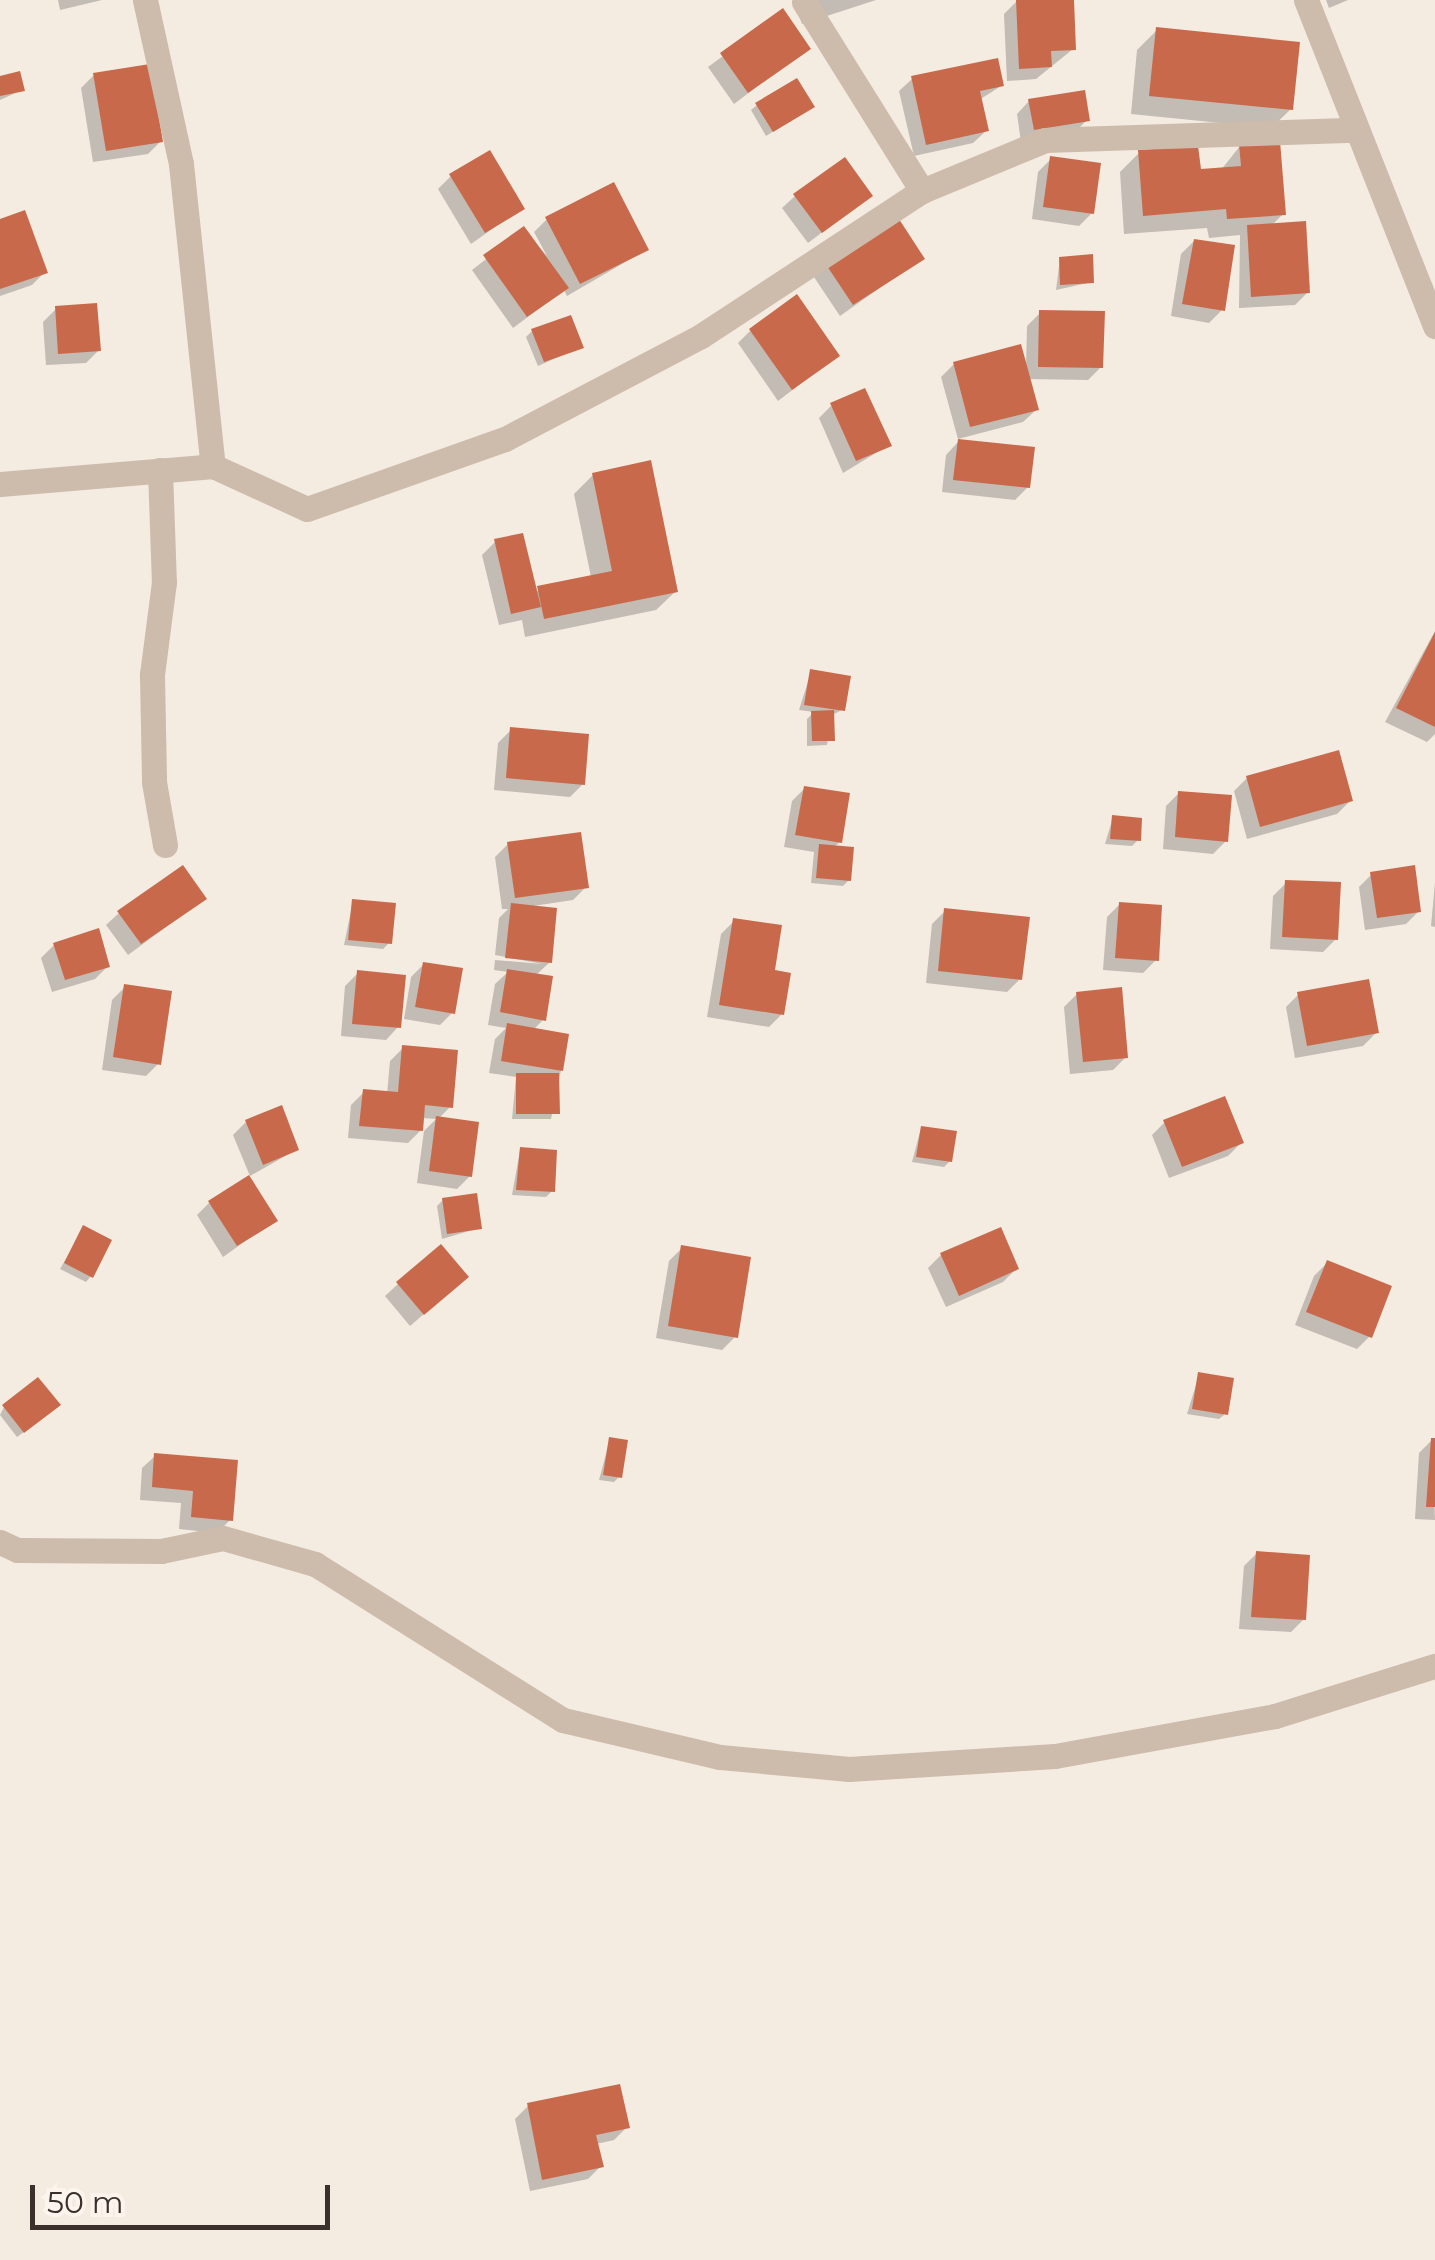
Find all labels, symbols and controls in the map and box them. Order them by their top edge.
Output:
scale bar [35,2165,335,2227]
text: 50 m [47,2184,124,2221]

